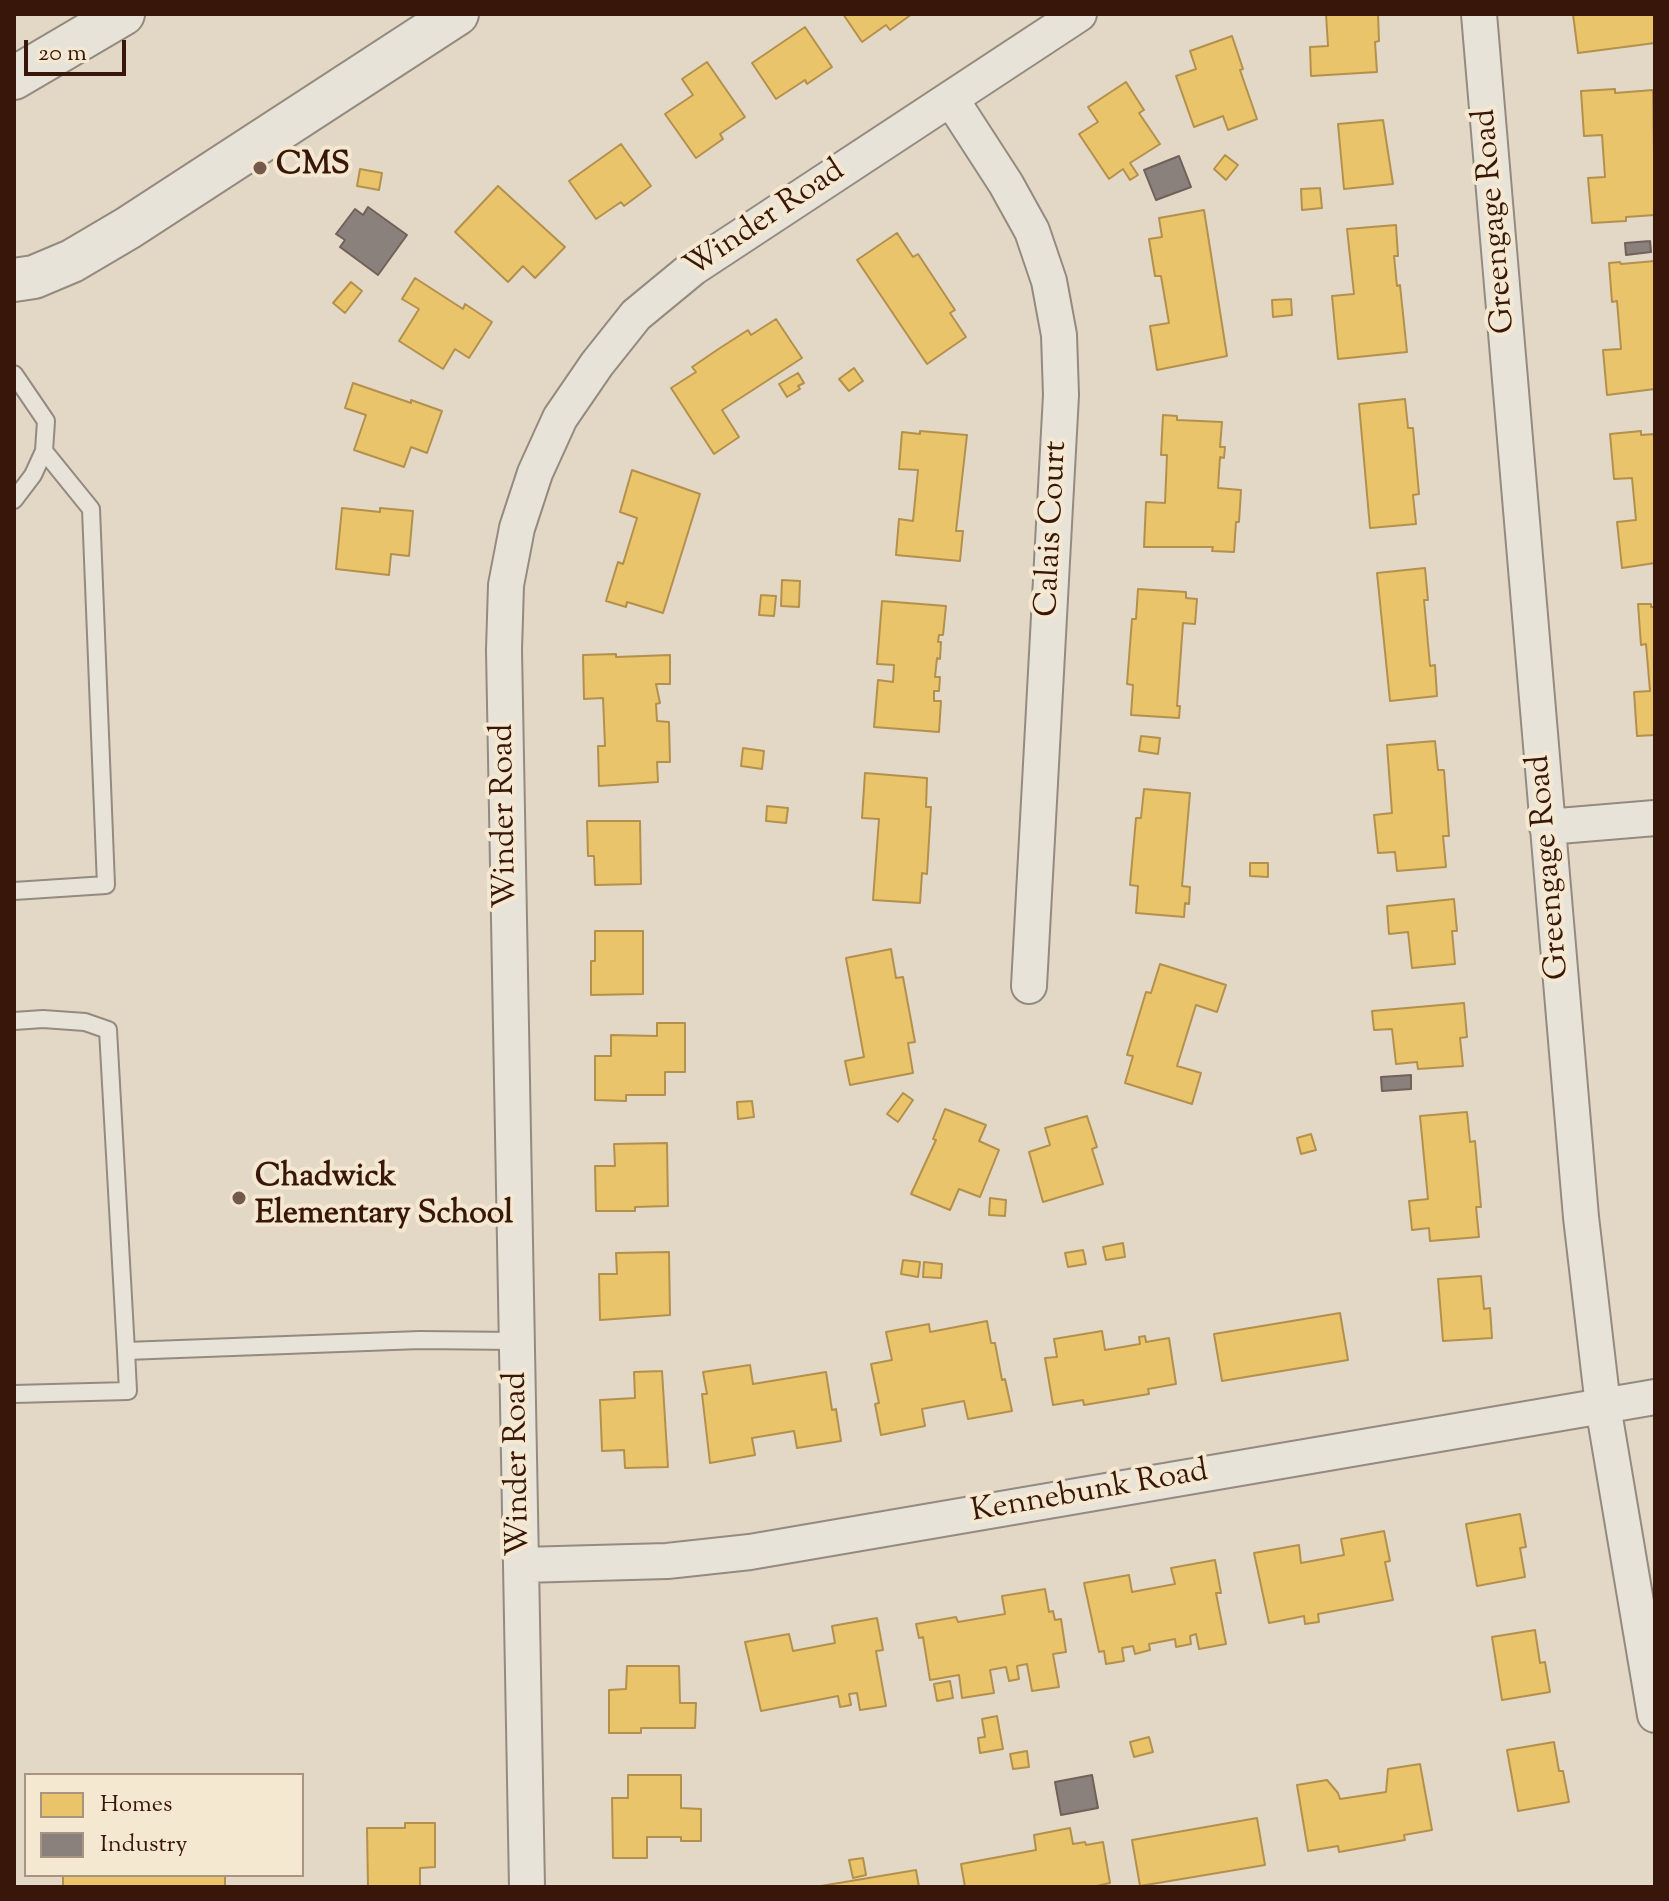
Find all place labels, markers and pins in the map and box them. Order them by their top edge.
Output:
place label: CMS [276,149,350,187]
marker: CMS [251,159,269,177]
place label: Chadwick Elementary School [255,1161,513,1236]
marker: Chadwick Elementary School [230,1189,248,1207]

